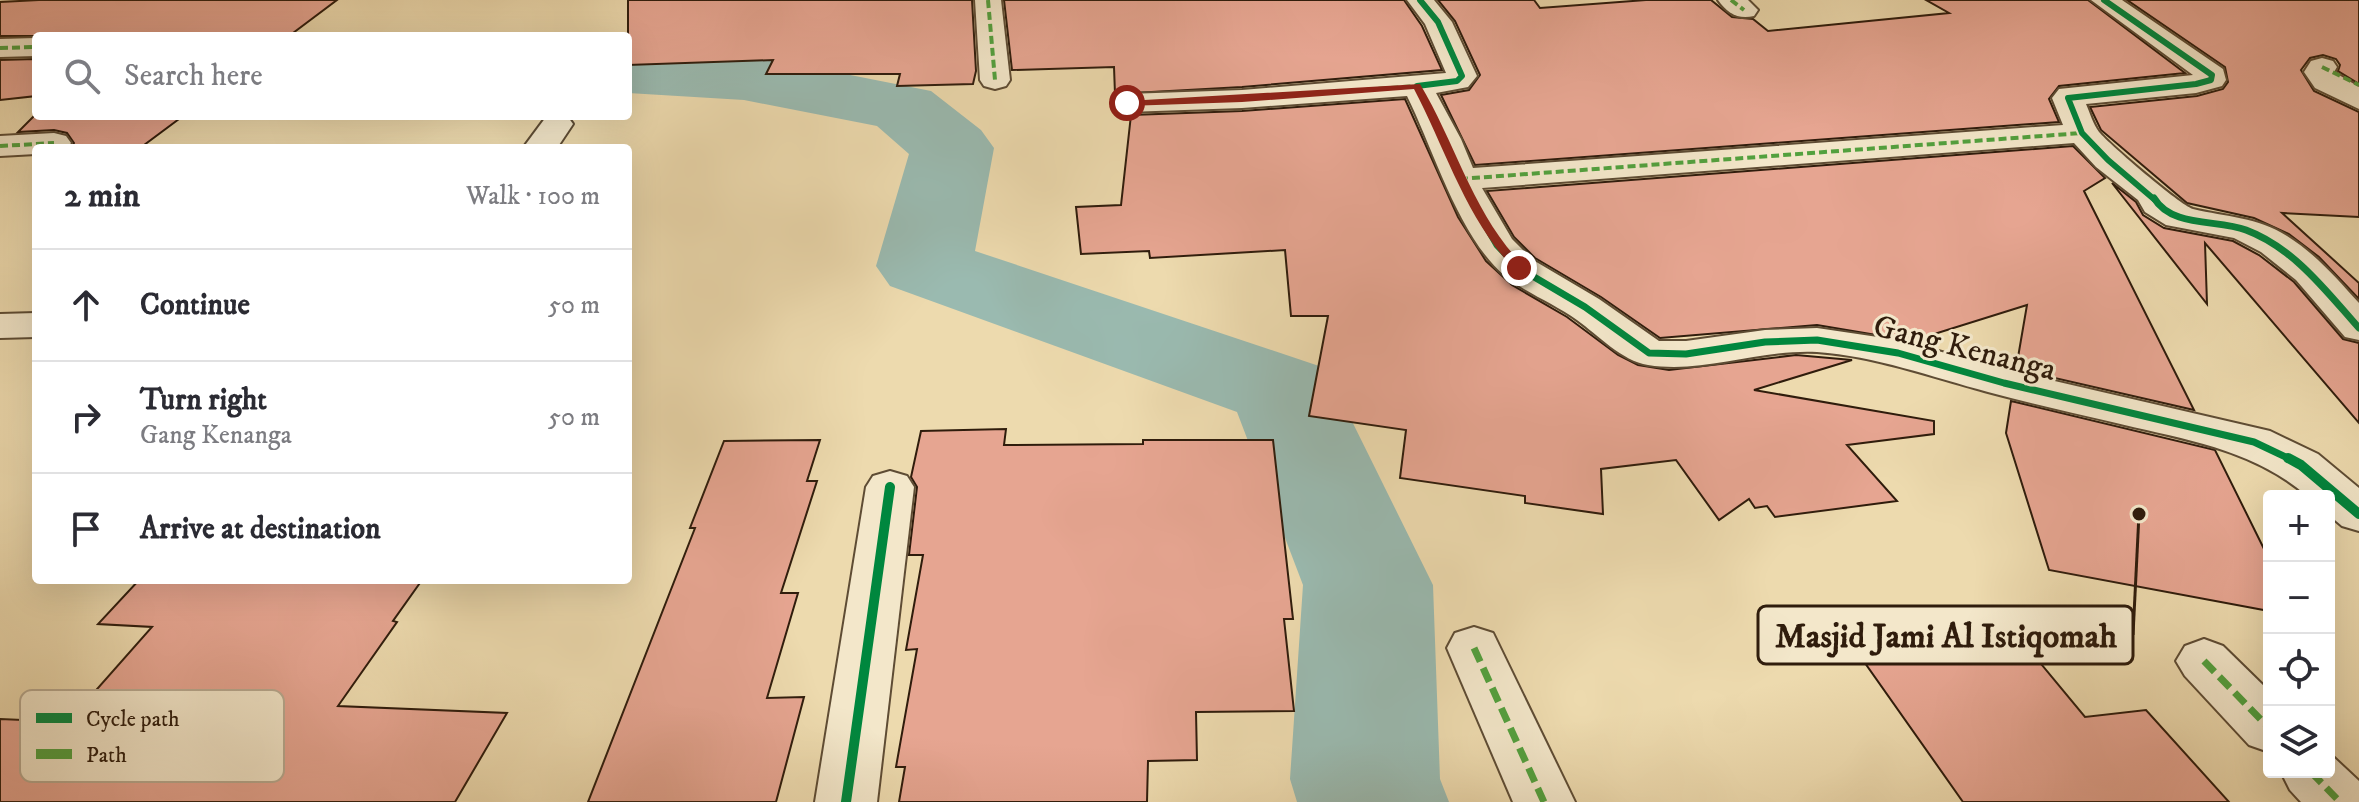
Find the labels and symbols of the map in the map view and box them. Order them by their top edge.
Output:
route start [1109,85,1145,121]
route end [1501,250,1537,286]
street label: Gang Kenanga [1869,307,2060,391]
callout: Masjid Jami Al Istiqomah [1758,606,2133,664]
text: Masjid Jami Al Istiqomah [1775,616,2117,658]
legend [20,690,284,782]
text: Cycle path [86,706,180,733]
text: Path [86,742,127,769]

